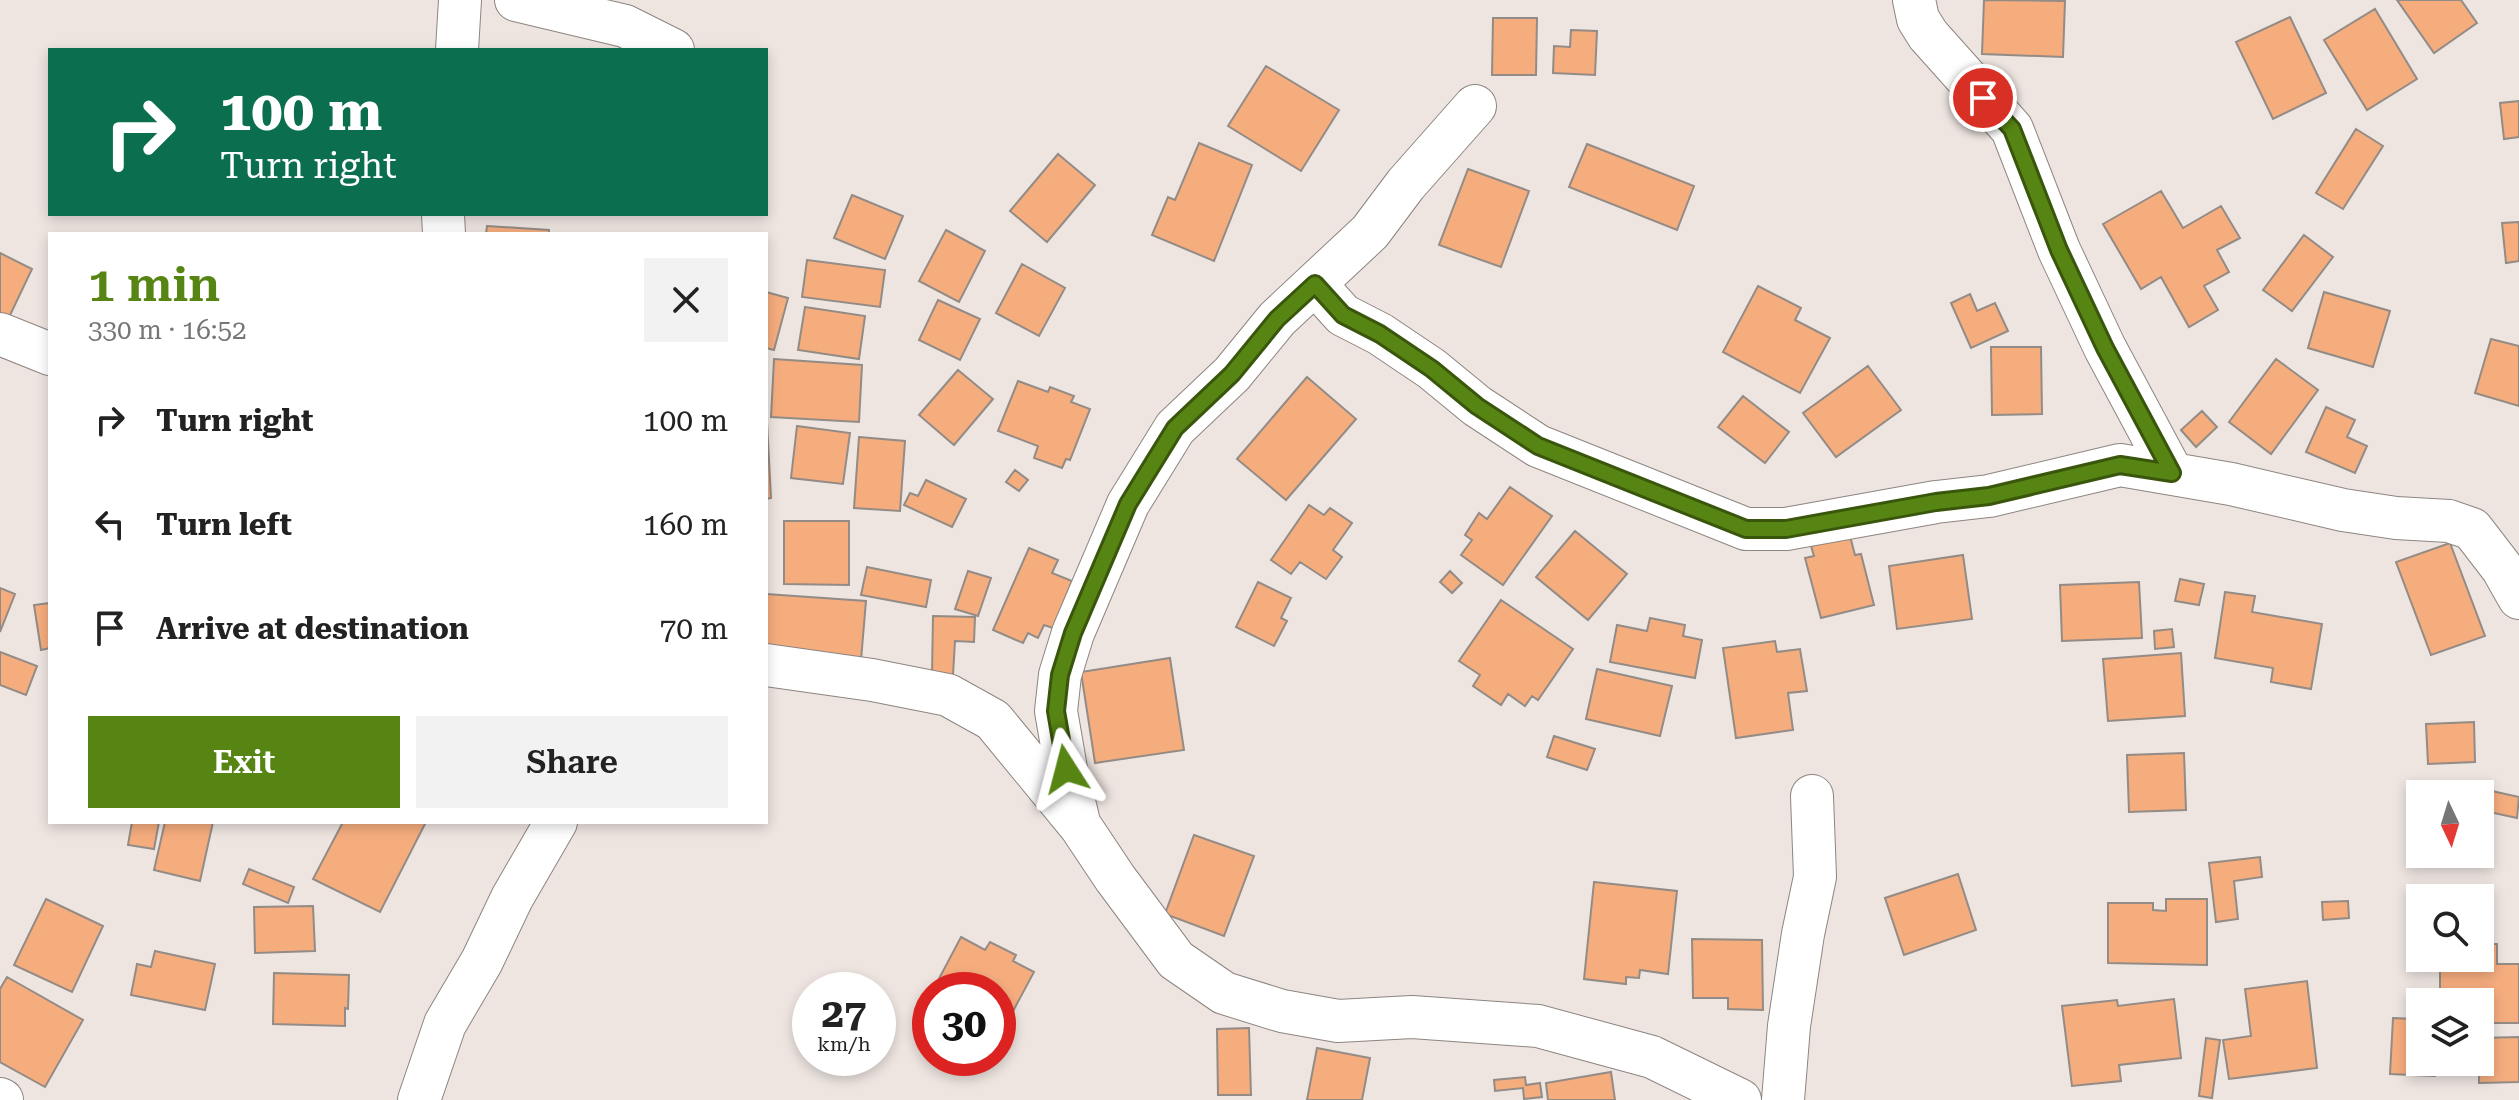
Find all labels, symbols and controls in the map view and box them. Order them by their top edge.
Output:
pin [1949,64,2017,132]
icon: arrive [1961,76,2005,120]
text: 100 m [220,78,382,144]
icon: right [88,80,192,184]
text: Turn right [220,145,397,187]
text: 1 min [88,257,220,313]
button: close [644,258,728,342]
text: 330 m · 16:52 [88,315,247,345]
icon: right [88,398,132,442]
text: Turn right [156,403,313,438]
text: 100 m [643,403,728,438]
icon: left [88,502,132,546]
text: Turn left [156,507,292,542]
text: 160 m [643,507,728,542]
icon: arrive [88,606,132,650]
text: Arrive at destination [156,611,469,646]
text: 70 m [659,611,728,646]
button: Exit [88,716,400,808]
button: Share [416,716,728,808]
position arrow [1024,727,1108,811]
north arrow [2406,780,2494,868]
map controls [2406,780,2494,1076]
button: search [2406,884,2494,972]
speed limit sign: 30 [912,972,1016,1076]
button: layers [2406,988,2494,1076]
text: 27 [822,990,866,1037]
text: km/h [817,1032,871,1056]

